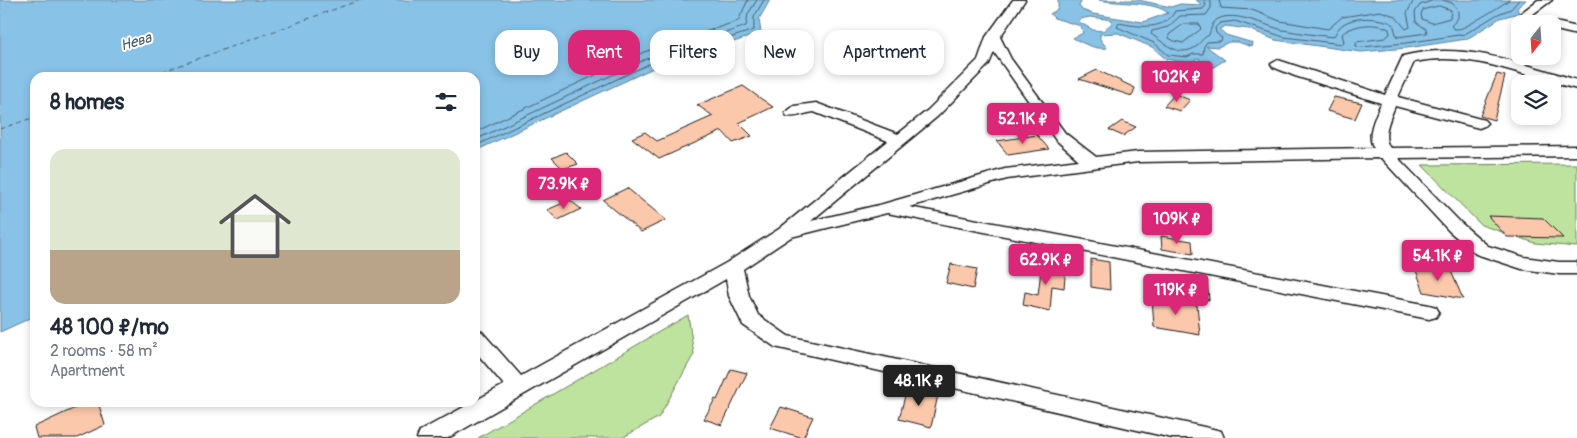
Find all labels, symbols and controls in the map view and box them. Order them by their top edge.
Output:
north arrow [1511,15,1561,65]
map controls [1511,15,1561,125]
water label: Нева [118,28,155,56]
chip: Buy [495,30,558,75]
chip: Rent [568,30,640,75]
chip: Filters [650,30,735,75]
chip: New [745,30,814,75]
chip: Apartment [824,30,944,75]
pin: 102K ₽ [1136,61,1218,103]
text: 102K ₽ [1153,67,1201,87]
button: layers [1511,75,1561,125]
icon: filters [432,88,460,116]
text: 8 homes [50,89,124,116]
pin: 52.1K ₽ [977,102,1069,145]
text: 52.1K ₽ [998,109,1048,129]
pin: 73.9K ₽ [518,168,610,210]
text: 73.9K ₽ [538,174,590,194]
icon: home [210,181,300,271]
pin: 109K ₽ [1136,202,1218,245]
text: 109K ₽ [1153,209,1201,229]
pin: 54.1K ₽ [1392,240,1484,282]
pin: 62.9K ₽ [1000,244,1092,286]
text: 54.1K ₽ [1413,246,1463,266]
text: 62.9K ₽ [1020,250,1072,270]
pin: 119K ₽ [1135,274,1217,316]
text: 119K ₽ [1154,280,1198,300]
text: 48 100 ₽/mo [50,314,169,341]
text: 2 rooms · 58 m² [50,341,158,361]
text: Apartment [50,361,125,381]
pin: 48.1K ₽ [873,364,965,407]
text: 48.1K ₽ [894,371,944,391]

